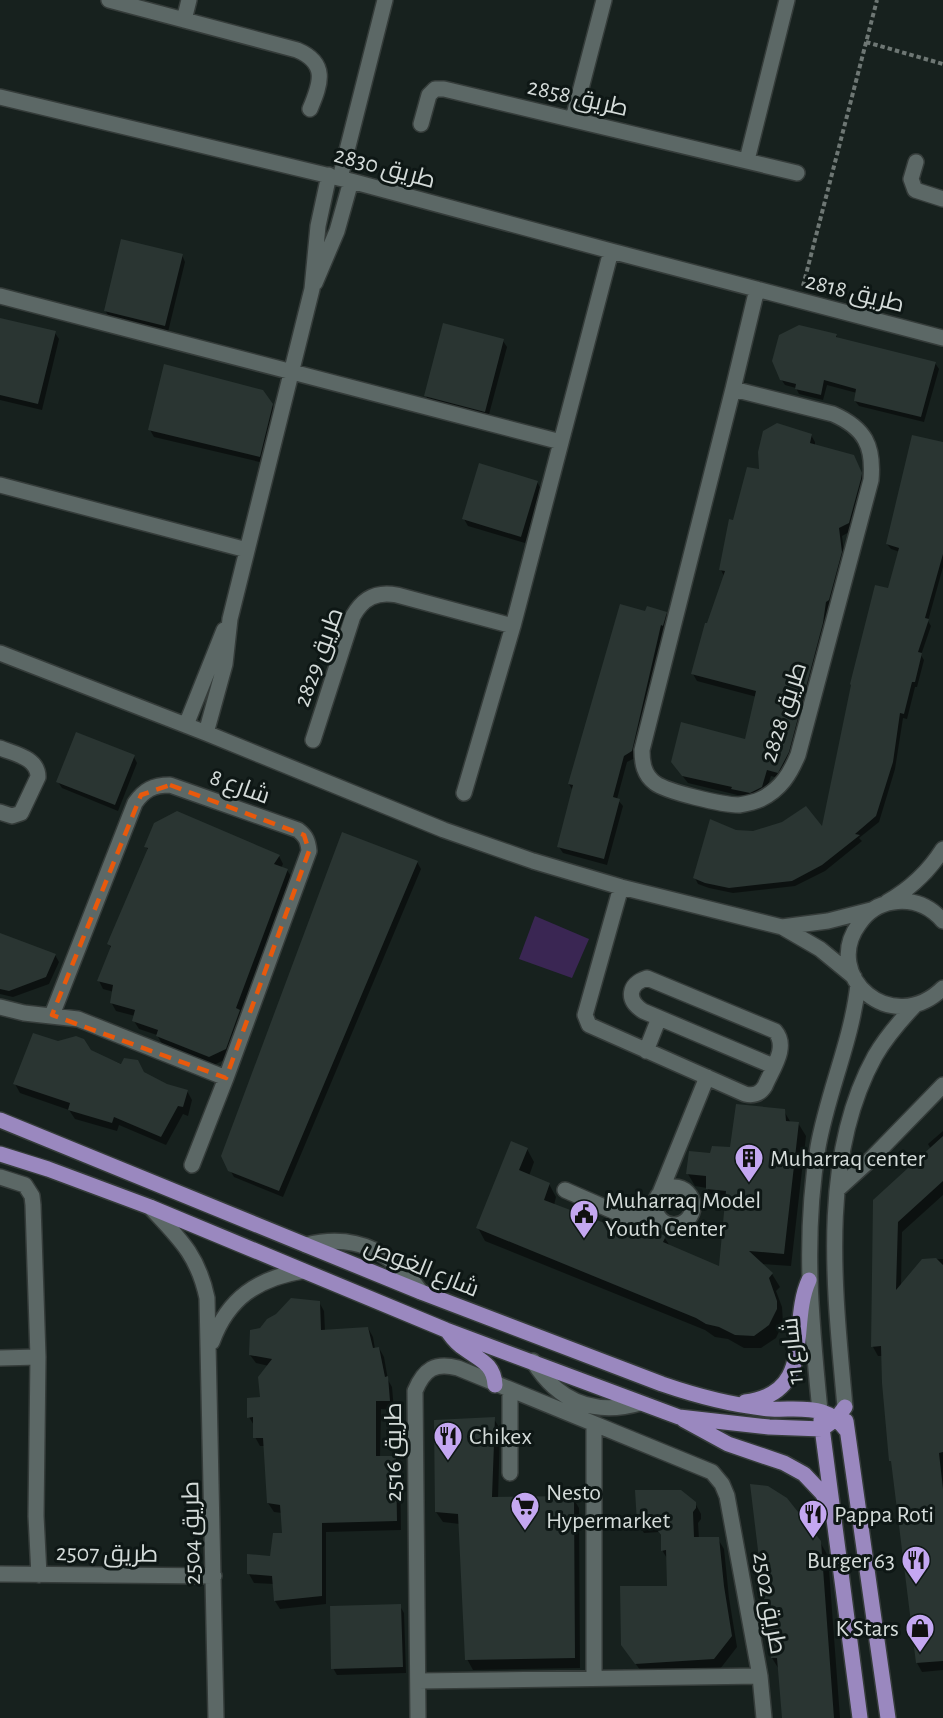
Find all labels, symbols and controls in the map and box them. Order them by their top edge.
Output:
street label: طريق 2858 [525,75,630,123]
street label: طريق 2830 [331,143,438,195]
street label: طريق 2818 [802,269,907,319]
street label: طريق 2829 [290,605,350,711]
street label: طريق 2828 [757,659,813,766]
street label: شارع 8 [205,764,273,812]
building icon: Muharraq center [733,1142,765,1184]
place label: Muharraq center [770,1147,926,1171]
place label: Muharraq Model Youth Center [605,1189,761,1241]
public building icon: Muharraq Model Youth Center [568,1198,600,1240]
street label: شارع الغوص [360,1233,483,1305]
street label: شارع 11 [777,1316,811,1385]
street label: طريق 2516 [382,1402,408,1502]
restaurant icon: Chikex [432,1420,464,1462]
place label: Chikex [469,1425,532,1449]
street label: طريق 2504 [179,1481,207,1585]
place label: Nesto Hypermarket [546,1481,670,1533]
supermarket icon: Nesto Hypermarket [509,1490,541,1532]
restaurant icon: Pappa Roti [797,1498,829,1540]
place label: Pappa Roti [834,1503,934,1527]
street label: طريق 2507 [56,1541,158,1569]
restaurant icon: Burger 63 [900,1544,932,1586]
place label: Burger 63 [807,1549,895,1573]
street label: طريق 2502 [746,1550,790,1656]
shop icon: K Stars [904,1612,936,1654]
place label: K Stars [835,1617,899,1641]

